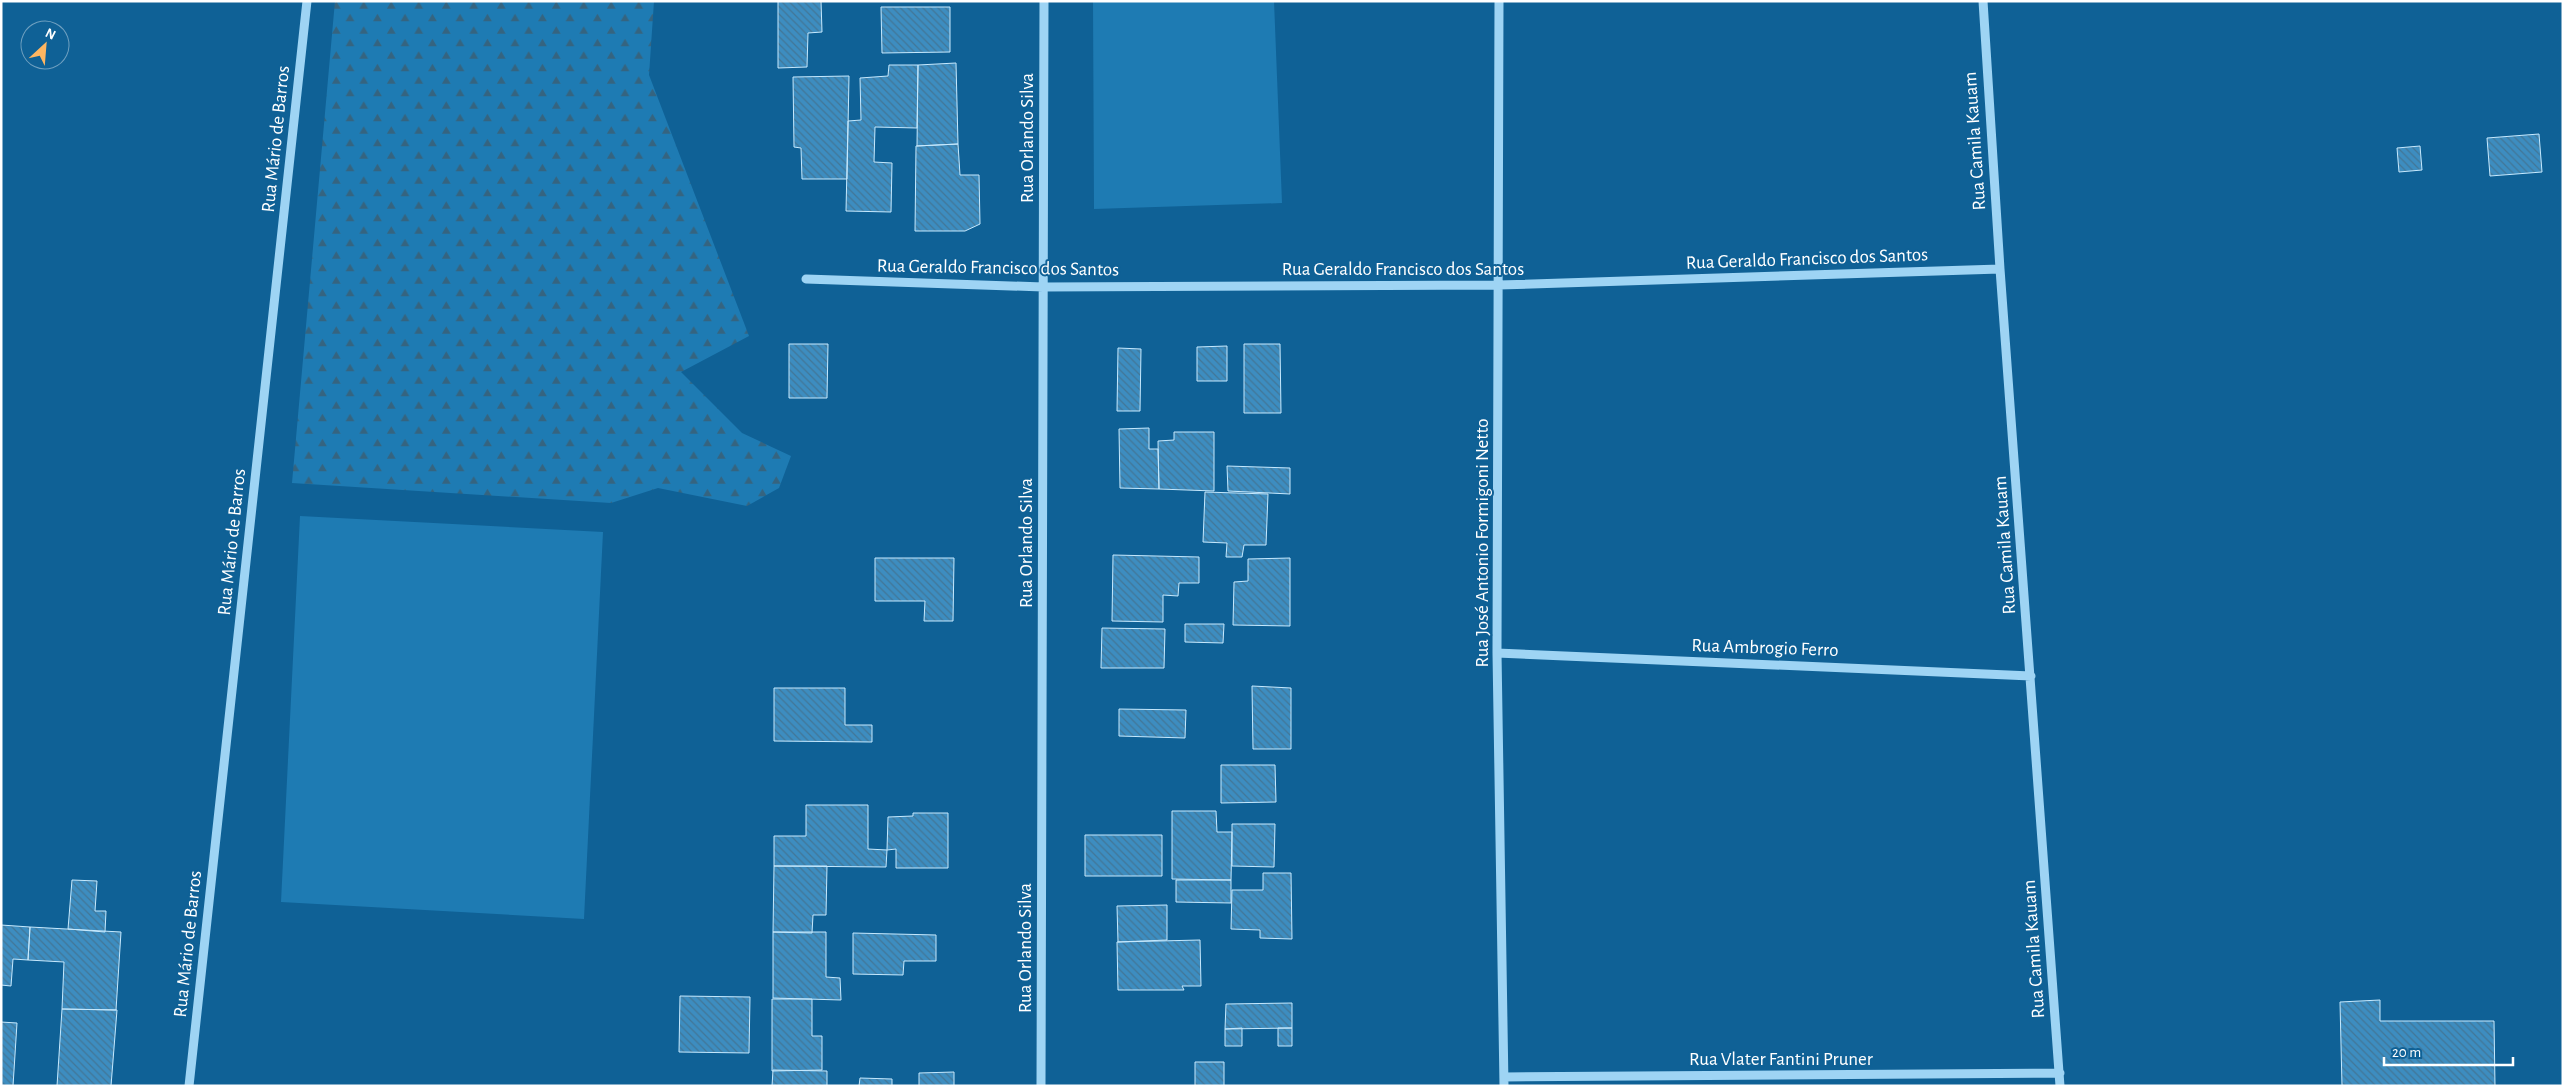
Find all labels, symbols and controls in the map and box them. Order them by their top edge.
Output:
north arrow [20,20,70,70]
text: N [43,26,58,43]
street label: Rua Mário de Barros [259,65,293,213]
street label: Rua Camila Kauam [1961,71,1989,211]
street label: Rua Orlando Silva [1018,73,1037,203]
street label: Rua Geraldo Francisco dos Santos [1686,245,1928,273]
street label: Rua Geraldo Francisco dos Santos [877,256,1119,280]
street label: Rua Geraldo Francisco dos Santos [1282,260,1524,279]
street label: Rua José Antonio Formigoni Netto [1473,418,1492,668]
street label: Rua Mário de Barros [215,468,249,616]
street label: Rua Camila Kauam [1991,475,2019,615]
street label: Rua Orlando Silva [1017,478,1036,608]
street label: Rua Ambrogio Ferro [1691,636,1839,660]
street label: Rua Mário de Barros [171,870,205,1018]
street label: Rua Camila Kauam [2020,879,2048,1019]
street label: Rua Orlando Silva [1016,883,1035,1013]
scale bar [2384,1034,2513,1066]
text: 20 m [2392,1045,2421,1060]
street label: Rua Vlater Fantini Pruner [1689,1050,1873,1069]

